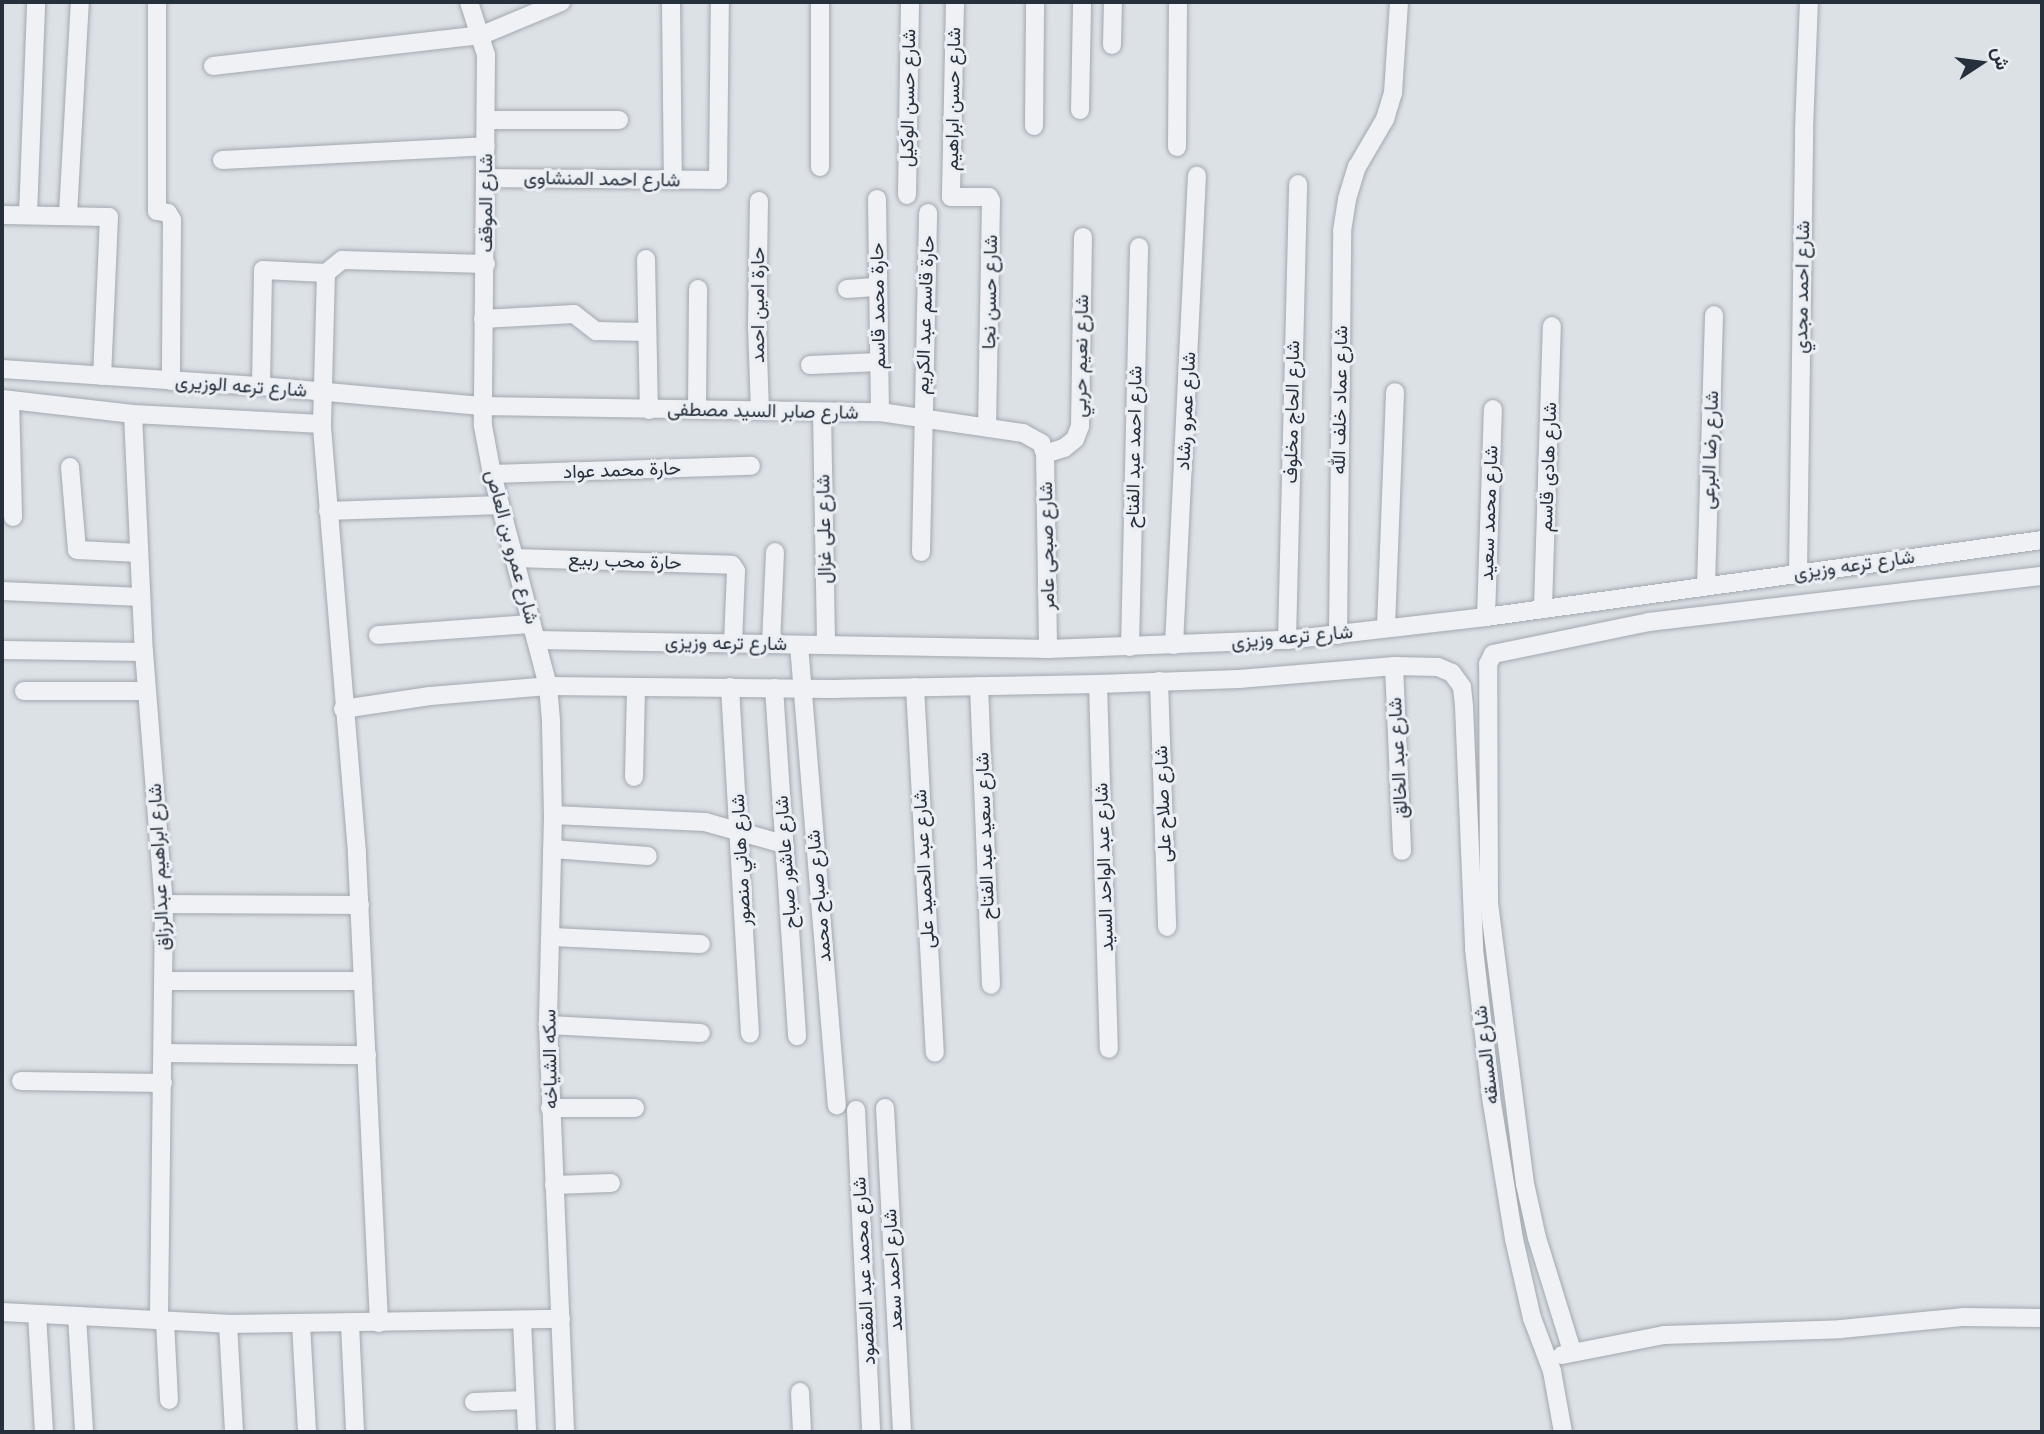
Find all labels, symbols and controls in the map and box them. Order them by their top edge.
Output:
street label: شارع حسن ابراهيم [940,27,966,171]
north arrow [1946,28,2016,98]
street label: شارع حسن الوكيل [895,29,921,167]
text: ش [1987,44,2016,72]
street label: شارع الموقف [475,154,497,252]
street label: شارع احمد المنشاوى [523,166,681,192]
street label: شارع احمد مجدي [1789,220,1815,354]
street label: حارة قاسم عبد الكريم [911,235,939,395]
street label: شارع حسن نجا [978,235,1002,349]
street label: حارة محمد قاسم [865,242,891,370]
street label: حارة امين احمد [747,247,769,363]
street label: شارع نعيم حربي [1069,294,1093,418]
street label: شارع عماد خلف الله [1327,325,1353,475]
street label: شارع الحاج مخلوف [1279,340,1305,484]
street label: شارع عمرو رشاد [1172,351,1200,471]
street label: شارع احمد عبد الفتاح [1121,365,1147,529]
street label: شارع ترعه الوزيرى [174,370,308,402]
street label: شارع رضا البرعى [1697,390,1723,510]
street label: شارع صابر السيد مصطفى [667,398,859,424]
street label: شارع هادى قاسم [1534,402,1562,532]
street label: شارع محمد سعيد [1475,445,1503,581]
street label: حارة محمد عواد [563,457,681,483]
street label: شارع عمرو بن العاص [480,467,544,627]
street label: شارع على غزال [812,474,836,584]
street label: شارع صبحى عامر [1034,481,1060,611]
street label: شارع ترعه وزيزى [1792,545,1916,585]
street label: حارة محب ربيع [568,548,682,574]
street label: شارع ترعه وزيزى [1230,620,1354,654]
street label: شارع ترعه وزيزى [665,631,787,655]
street label: شارع عبد الخالق [1383,697,1413,819]
street label: شارع صلاح على [1150,745,1176,863]
street label: شارع سعيد عبد الفتاح [971,752,999,920]
street label: شارع عبد الواحد السيد [1090,782,1118,952]
street label: شارع ابراهيم عبدالرزاق [143,783,175,951]
street label: شارع عبد الحميد على [908,789,940,949]
street label: شارع هاني منصور [726,793,756,927]
street label: شارع عاشور صباح [770,795,802,929]
street label: شارع صباح محمد [802,829,836,963]
street label: شارع المسقه [1469,1004,1503,1106]
street label: سكه الشياخه [538,1009,562,1109]
street label: شارع محمد عبد المقصود [848,1176,880,1366]
street label: شارع احمد سعد [878,1208,908,1332]

